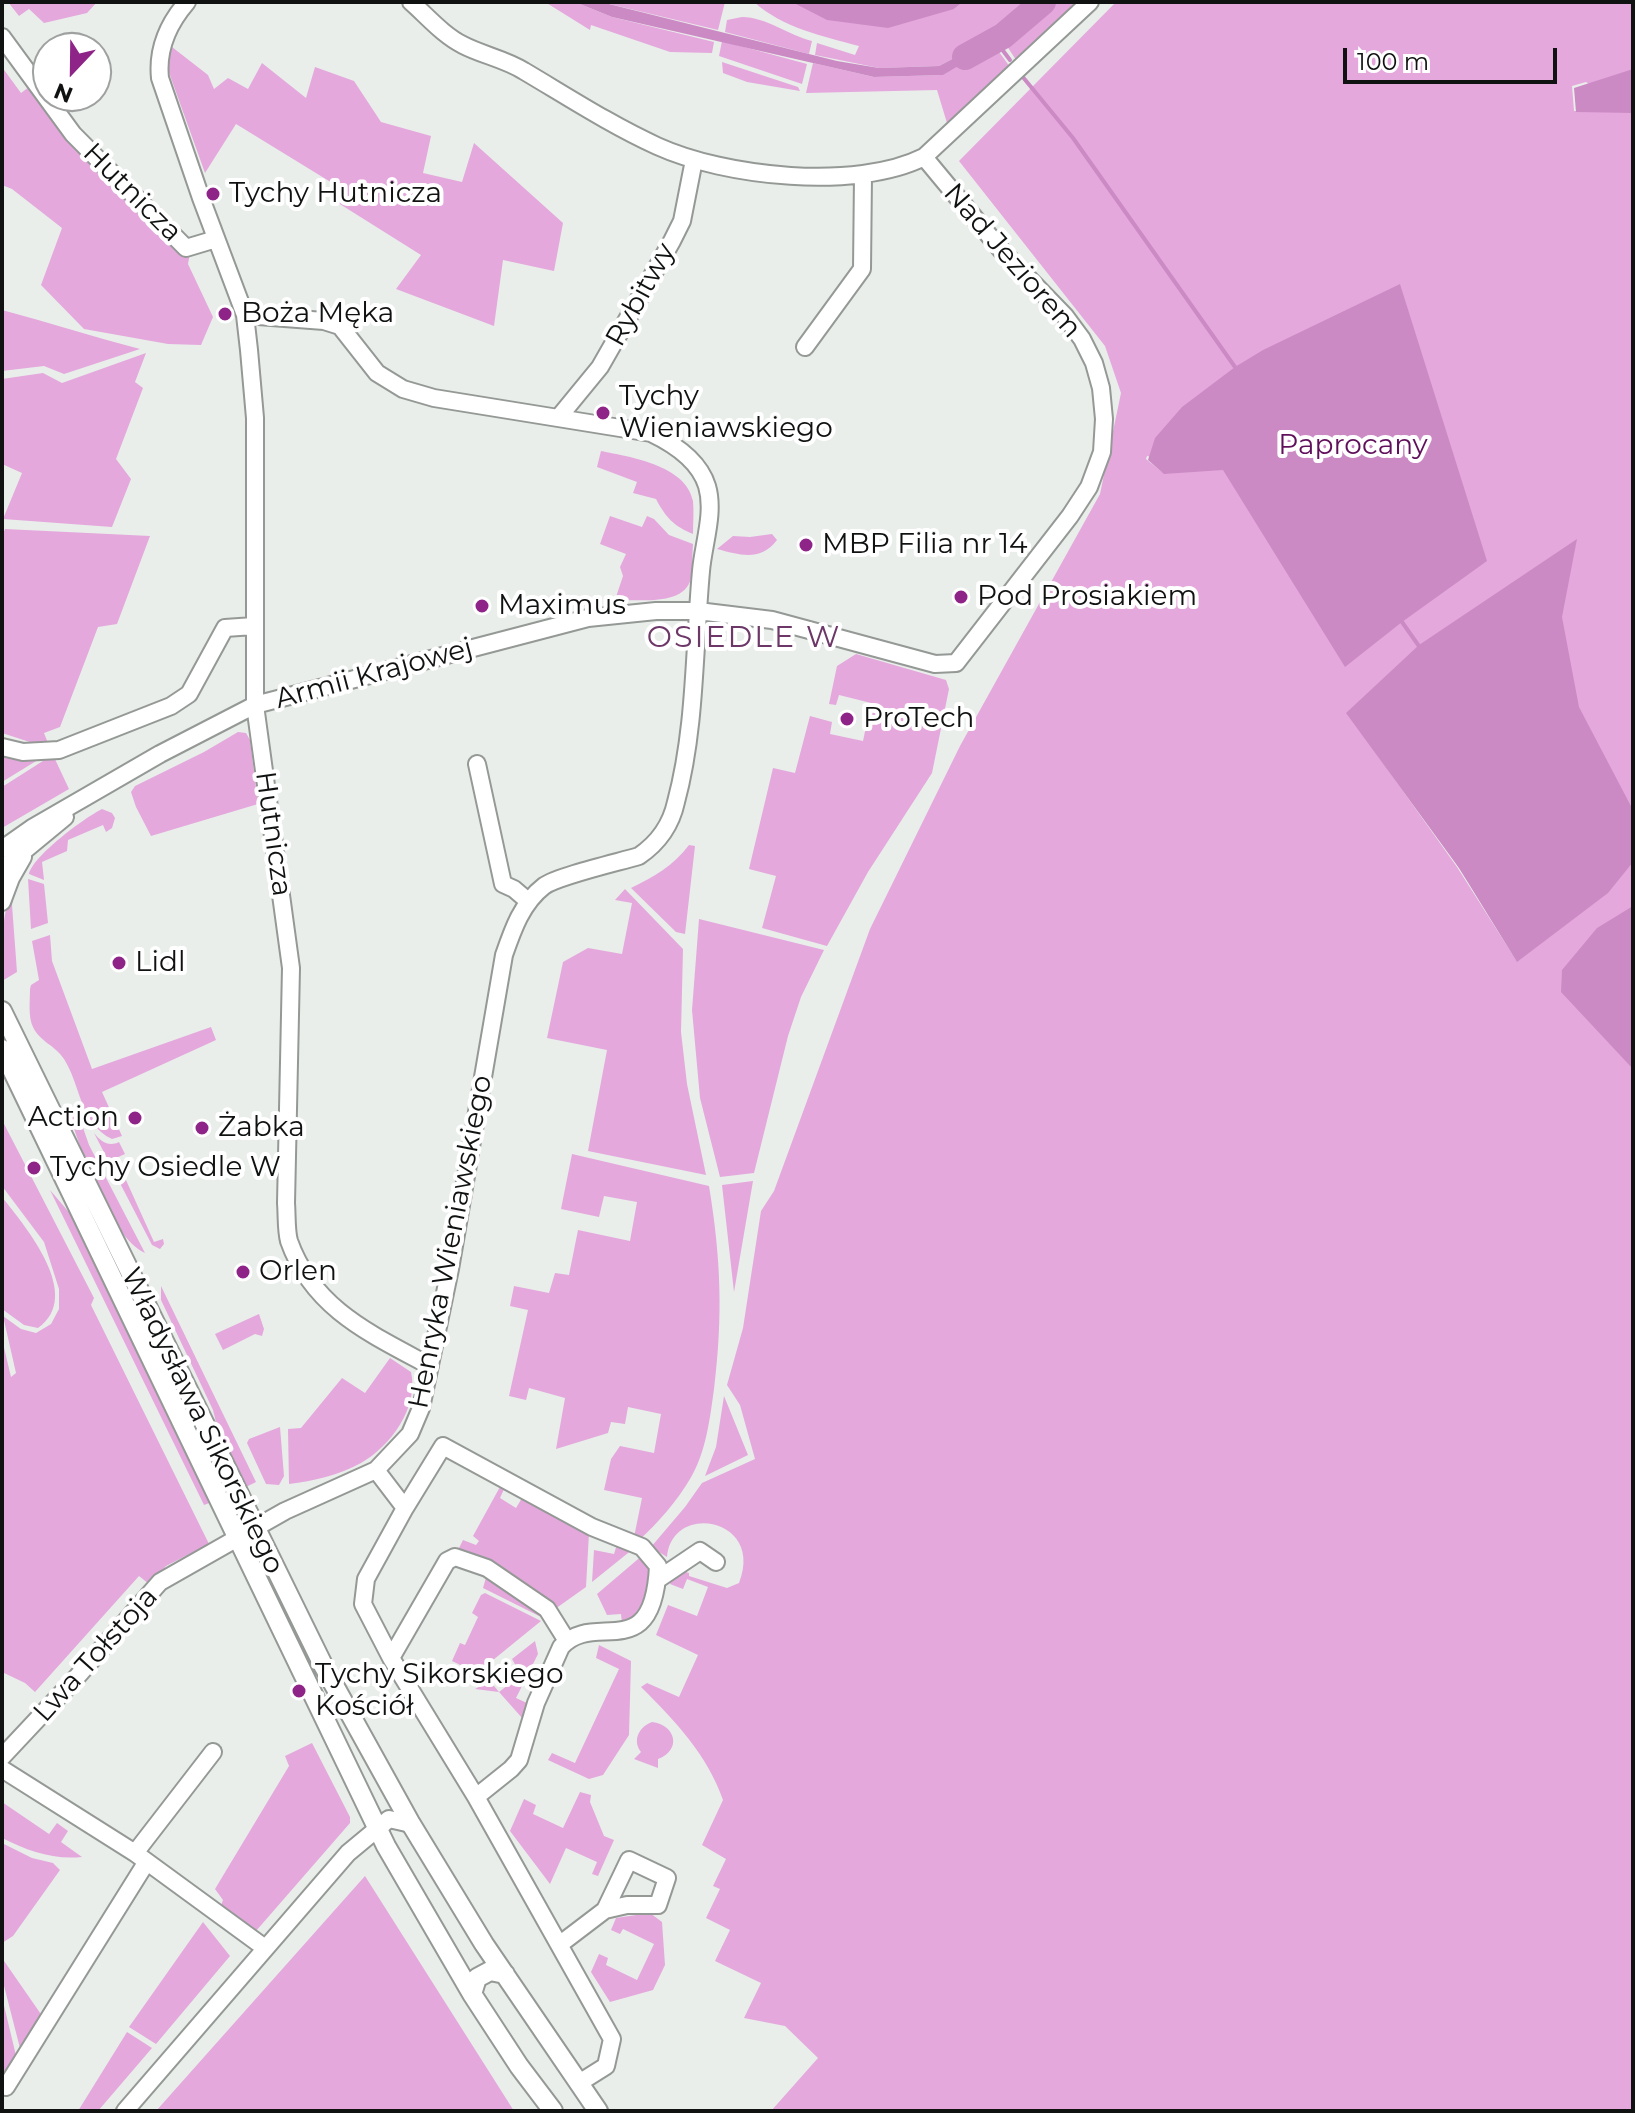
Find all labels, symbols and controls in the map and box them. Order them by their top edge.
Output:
north arrow [32,32,112,112]
scale bar [1347,32,1561,82]
text: 100 m [1357,47,1429,76]
text: N [50,77,77,109]
street label: Hutnicza [76,137,188,249]
place label: Tychy Hutnicza [229,177,442,211]
street label: Nad Jeziorem [936,177,1088,345]
marker: Tychy Hutnicza [204,185,222,203]
street label: Rybitwy [599,238,683,352]
place label: Boża Męka [241,297,394,331]
marker: Boża Męka [216,305,234,323]
place label: Tychy Wieniawskiego [619,380,833,446]
marker: Tychy Wieniawskiego [594,404,612,422]
park label: Paprocany [1278,429,1428,463]
place label: MBP Filia nr 14 [822,528,1028,562]
marker: MBP Filia nr 14 [797,536,815,554]
place label: Pod Prosiakiem [977,580,1197,614]
marker: Pod Prosiakiem [952,588,970,606]
place label: Maximus [498,589,626,623]
marker: Maximus [473,597,491,615]
district label: OSIEDLE W [647,620,841,656]
street label: Armii Krajowej [272,632,476,716]
place label: ProTech [863,702,974,736]
marker: ProTech [838,710,856,728]
street label: Hutnicza [248,769,298,899]
place label: Lidl [135,946,186,980]
marker: Lidl [110,954,128,972]
street label: Henryka Wieniawskiego [402,1072,500,1412]
place label: Action [28,1101,119,1135]
marker: Action [126,1109,144,1127]
place label: Żabka [218,1111,305,1145]
marker: Żabka [193,1119,211,1137]
place label: Tychy Osiedle W [50,1151,281,1185]
marker: Tychy Osiedle W [25,1159,43,1177]
place label: Orlen [259,1255,337,1289]
street label: Władysława Sikorskiego [113,1263,291,1579]
marker: Orlen [234,1263,252,1281]
street label: Lwa Tołstoja [27,1581,165,1729]
place label: Tychy Sikorskiego Kościół [315,1658,563,1724]
marker: Tychy Sikorskiego Kościół [290,1682,308,1700]

